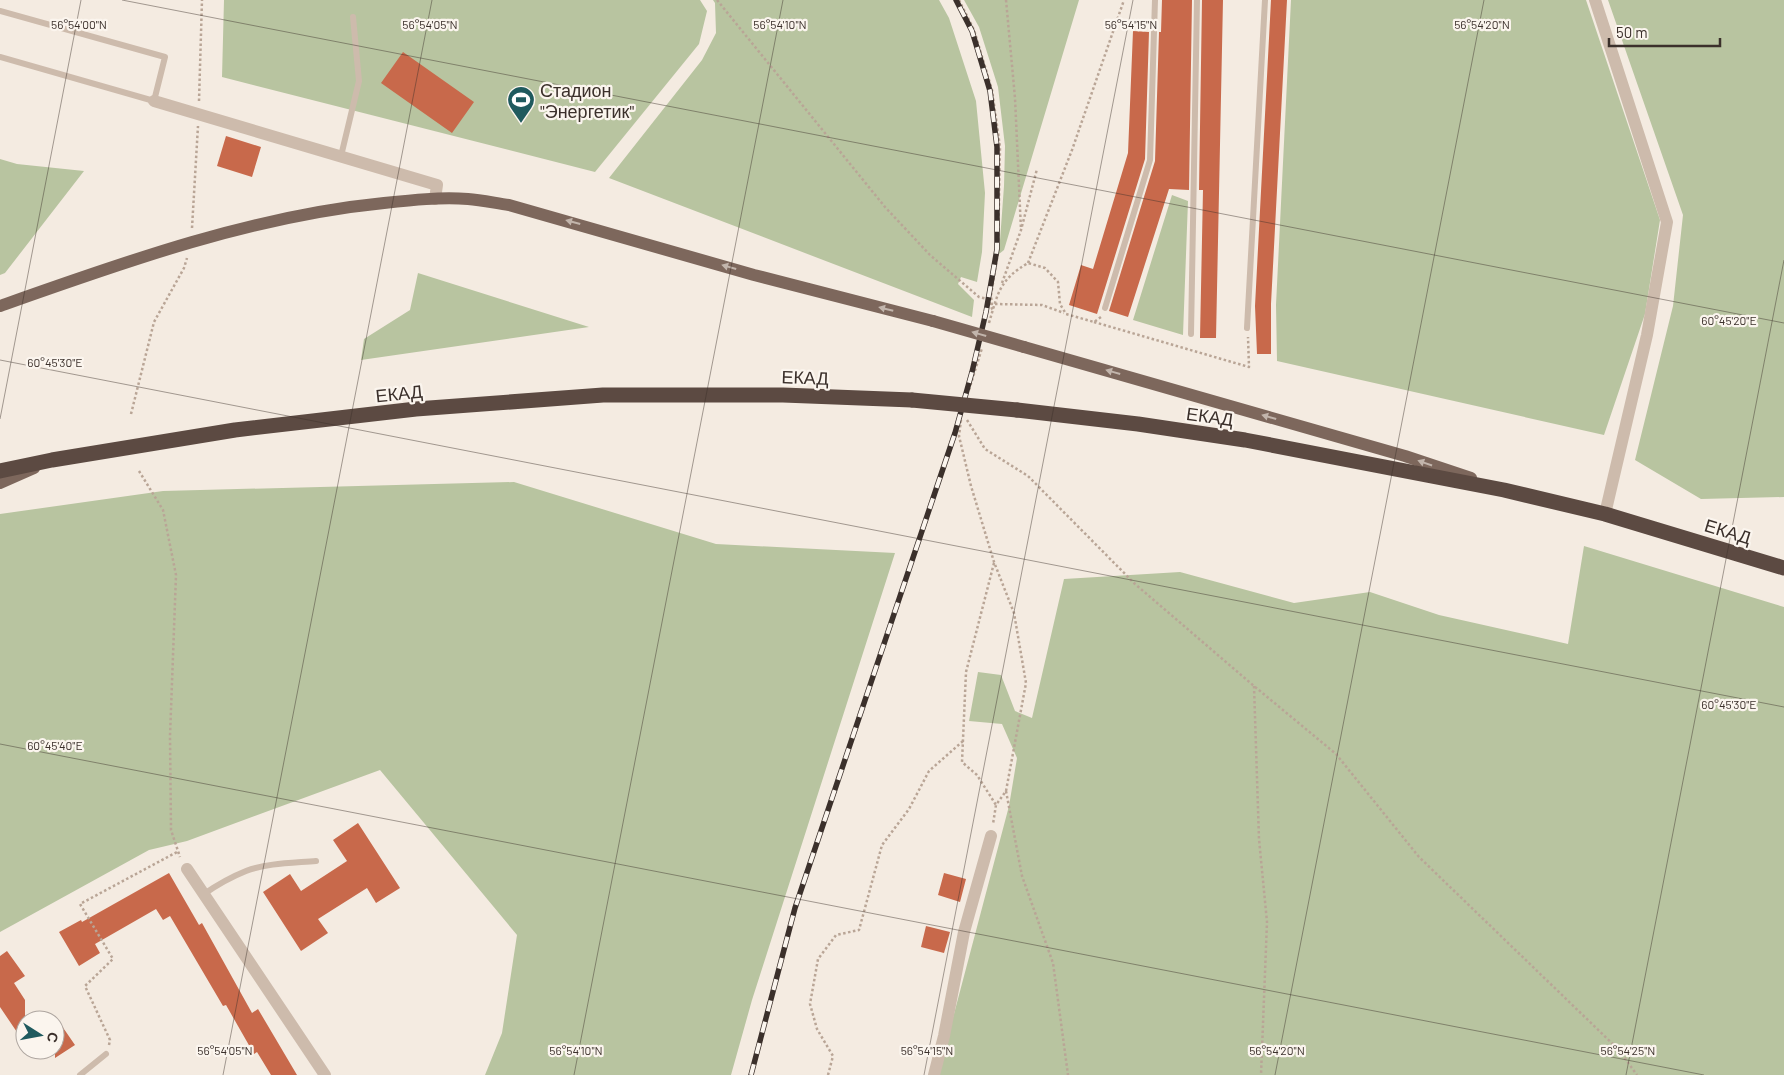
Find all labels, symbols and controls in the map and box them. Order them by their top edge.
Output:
scale bar [1609,15,1720,47]
text: 56°54'00"N [51,17,107,31]
text: 56°54'05"N [402,17,458,31]
text: 56°54'10"N [753,17,807,31]
text: 56°54'15"N [1105,17,1157,31]
text: 56°54'20"N [1454,17,1510,31]
text: 50 m [1616,23,1648,41]
place label: Стадион "Энергетик" [540,79,634,122]
sports icon: Стадион "Энергетик" [506,85,536,124]
one-way arrow [565,218,580,226]
one-way arrow [721,263,736,271]
one-way arrow [879,305,894,313]
text: 60°45'20"E [1701,313,1757,327]
one-way arrow [971,329,986,337]
text: 60°45'30"E [27,355,83,369]
street label: ЕКАД [781,365,829,389]
one-way arrow [1105,368,1120,376]
street label: ЕКАД [374,380,424,406]
street label: ЕКАД [1185,402,1235,430]
one-way arrow [1261,412,1276,420]
one-way arrow [1417,458,1432,466]
street label: ЕКАД [1702,514,1754,548]
text: 60°45'30"E [1701,697,1757,711]
text: 60°45'40"E [27,738,83,752]
north arrow [15,1010,65,1060]
text: С [44,1031,63,1044]
text: 56°54'05"N [197,1043,253,1057]
text: 56°54'10"N [549,1043,603,1057]
text: 56°54'15"N [901,1043,953,1057]
text: 56°54'20"N [1249,1043,1305,1057]
text: 56°54'25"N [1601,1043,1655,1057]

